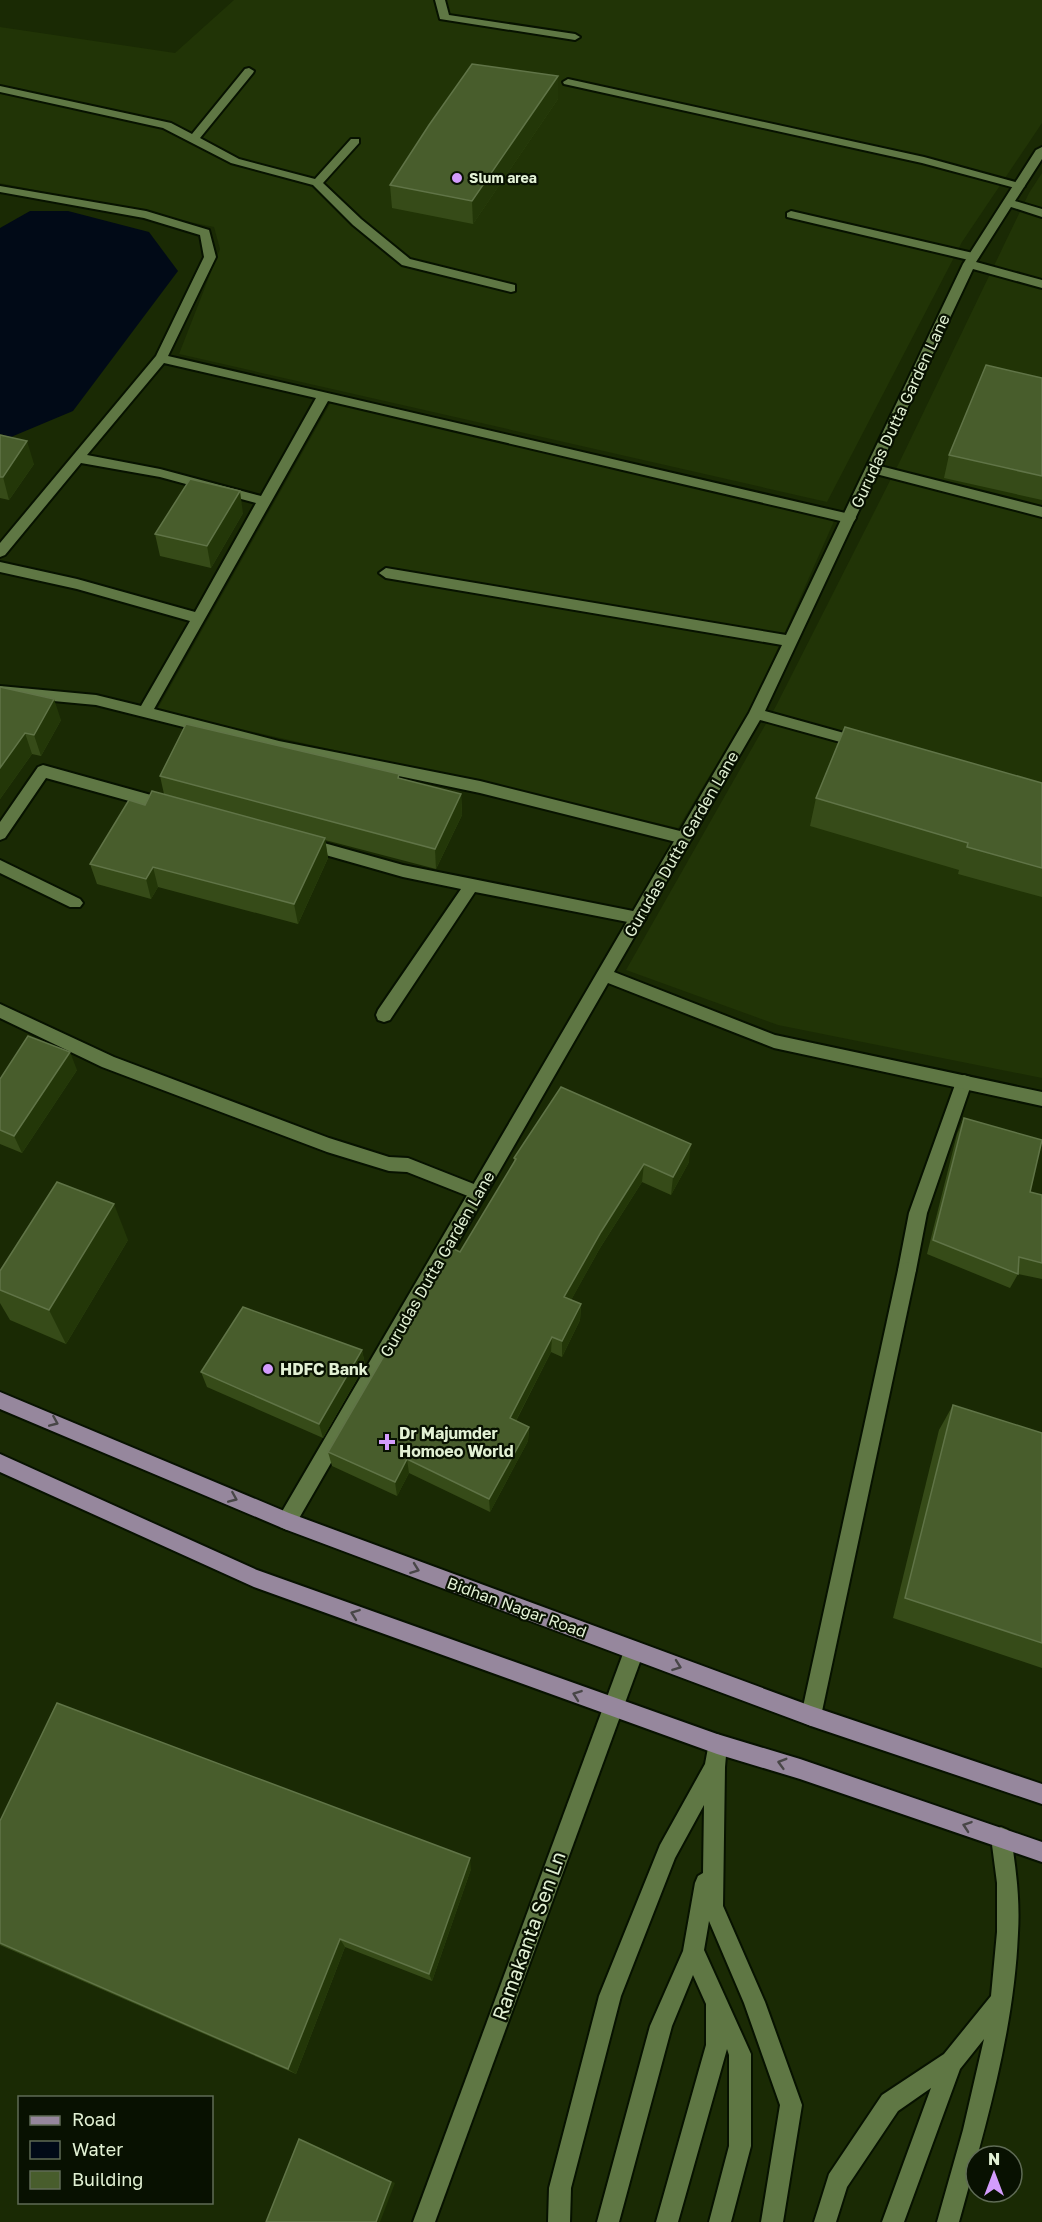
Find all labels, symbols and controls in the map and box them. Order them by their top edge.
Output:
place label: Slum area [469,169,537,186]
marker: Slum area [450,171,464,185]
street label: Gurudas Dutta Garden Lane [846,311,954,511]
street label: Gurudas Dutta Garden Lane [619,747,743,941]
street label: Gurudas Dutta Garden Lane [375,1167,499,1361]
place label: HDFC Bank [280,1359,369,1379]
marker: HDFC Bank [261,1362,275,1376]
one-way arrow [48,1415,59,1427]
place label: Dr Majumder Homoeo World [399,1423,514,1461]
marker: Dr Majumder Homoeo World [380,1435,394,1449]
one-way arrow [227,1491,238,1503]
one-way arrow [409,1561,420,1574]
street label: Bidhan Nagar Road [444,1572,590,1642]
one-way arrow [350,1609,360,1622]
one-way arrow [671,1659,682,1672]
one-way arrow [572,1690,583,1703]
one-way arrow [777,1758,787,1771]
one-way arrow [962,1820,973,1833]
street label: Ramakanta Sen Ln [486,1848,570,2023]
legend [18,2096,213,2204]
text: Road [72,2108,116,2130]
text: Water [72,2138,123,2160]
north arrow [964,2144,1024,2204]
text: N [988,2149,1000,2169]
text: Building [72,2168,143,2190]

